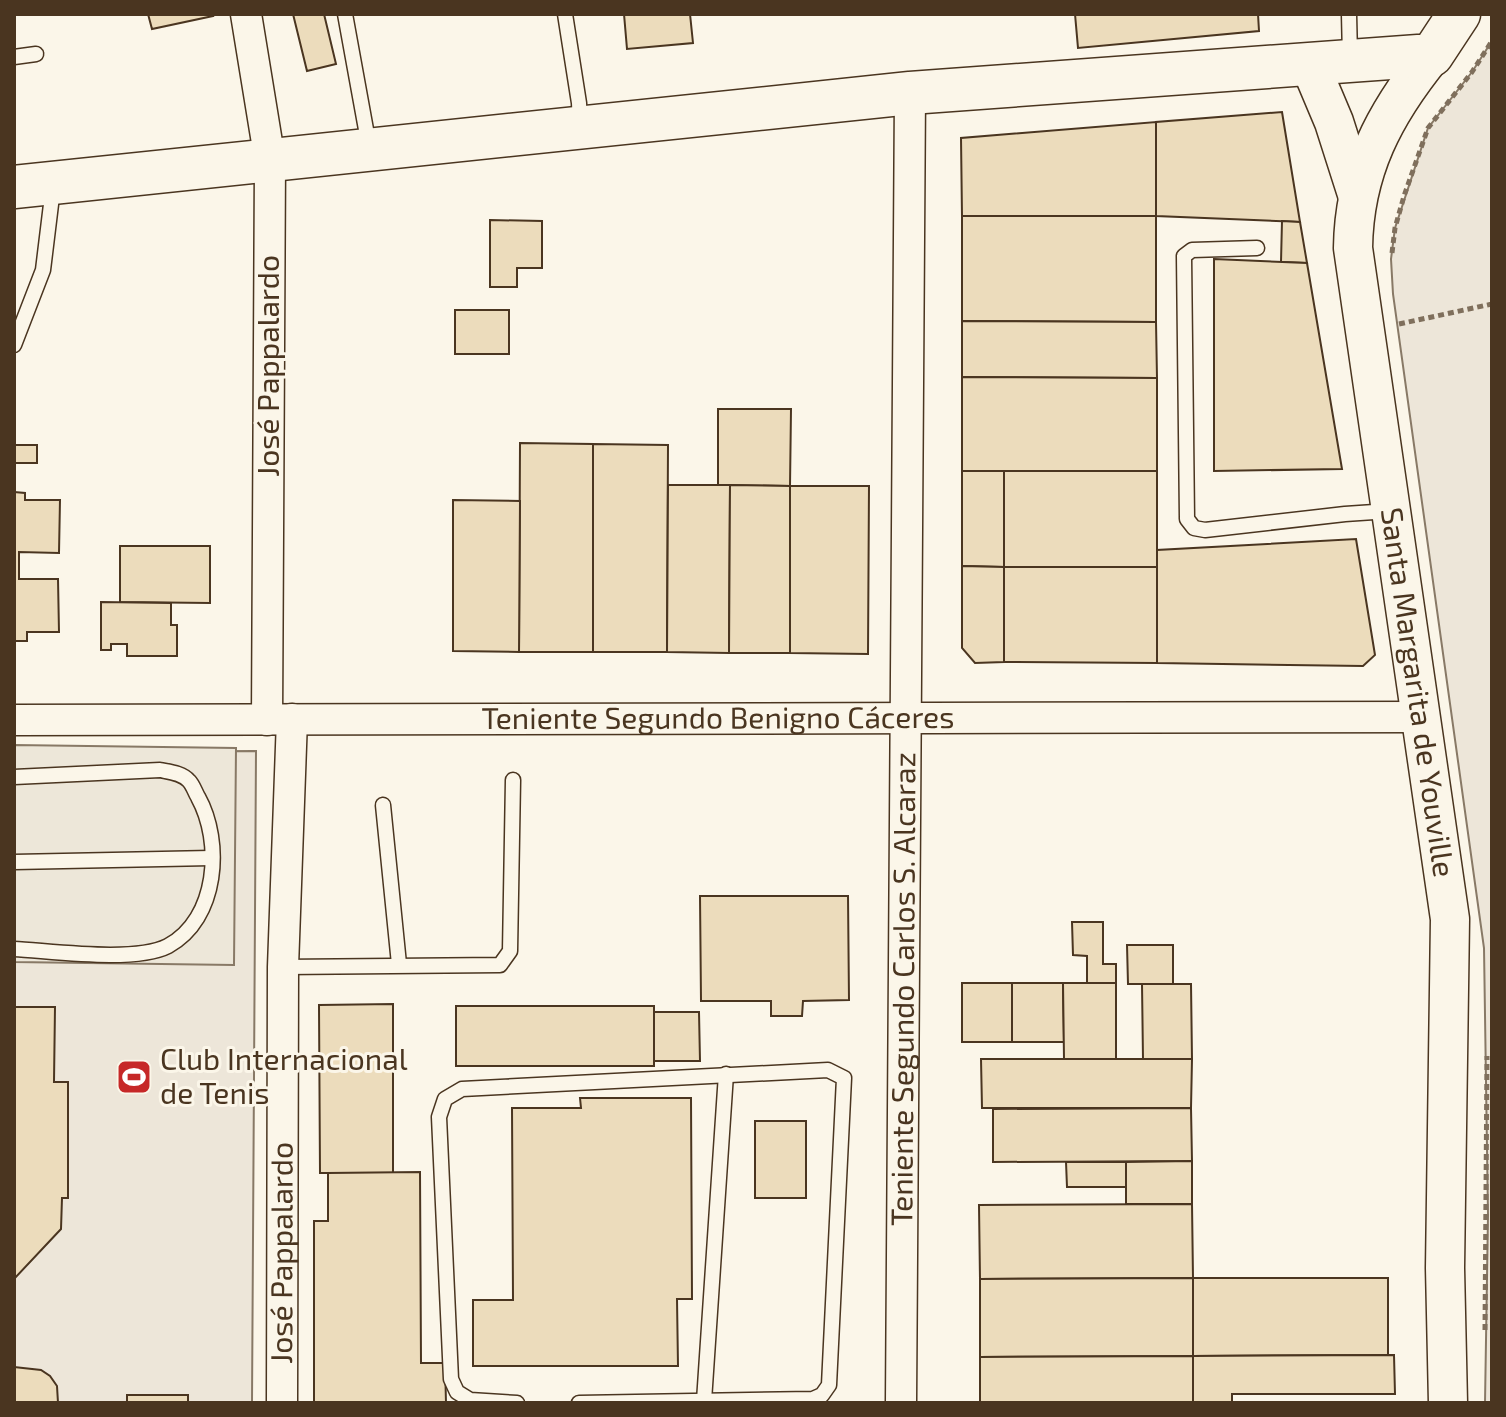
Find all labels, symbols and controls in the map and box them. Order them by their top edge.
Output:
street label: José Pappalardo [249,255,285,477]
street label: Santa Margarita de Youville [1375,505,1464,879]
street label: Teniente Segundo Benigno Cáceres [482,698,954,735]
street label: Teniente Segundo Carlos S. Alcaraz [882,752,921,1226]
place label: Club Internacional de Tenis [160,1040,408,1110]
sports icon: Club Internacional de Tenis [115,1058,153,1096]
street label: José Pappalardo [262,1142,299,1364]

